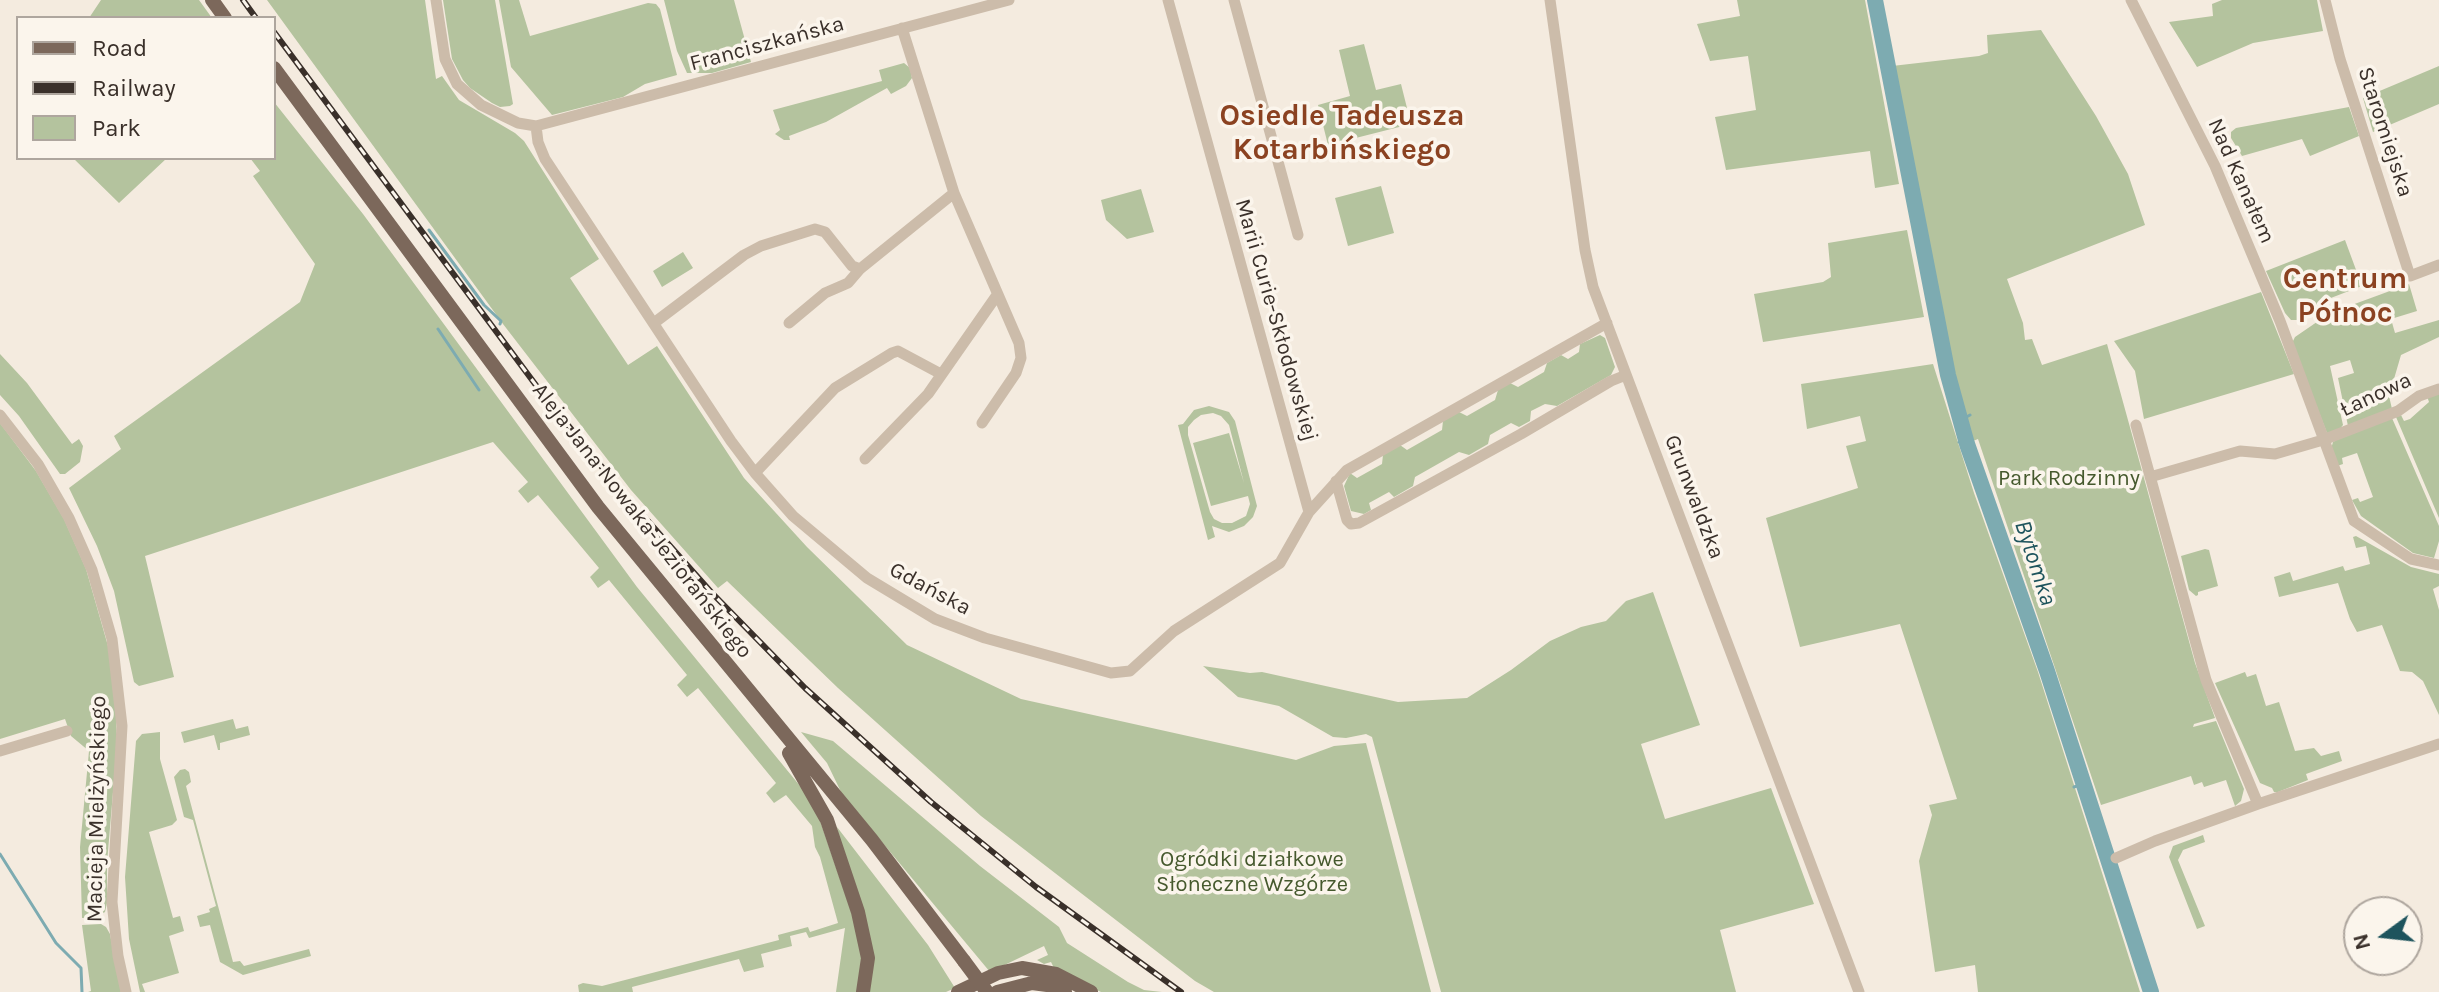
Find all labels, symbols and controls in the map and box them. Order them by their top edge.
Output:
street label: Franciszkańska [687,11,847,77]
legend [16,16,276,160]
text: Road [92,34,147,62]
street label: Staromiejska [2352,64,2418,200]
text: Railway [92,74,176,102]
district label: Osiedle Tadeusza Kotarbińskiego [1219,98,1465,168]
text: Park [92,114,141,142]
street label: Nad Kanałem [2202,114,2280,248]
street label: Marii Curie-Skłodowskiej [1229,196,1323,444]
district label: Centrum Północ [2283,261,2407,332]
street label: Łanowa [2336,367,2416,423]
street label: Aleja Jana Nowaka-Jeziorańskiego [526,378,758,664]
street label: Grunwaldzka [1658,431,1730,563]
park label: Park Rodzinny [1998,466,2140,492]
water label: Bytomka [2008,517,2062,609]
street label: Gdańska [885,557,975,621]
street label: Macieja Mielżyńskiego [82,695,112,923]
park label: Ogródki działkowe Słoneczne Wzgórze [1156,847,1348,898]
north arrow [2343,896,2423,976]
text: N [2347,931,2376,953]

